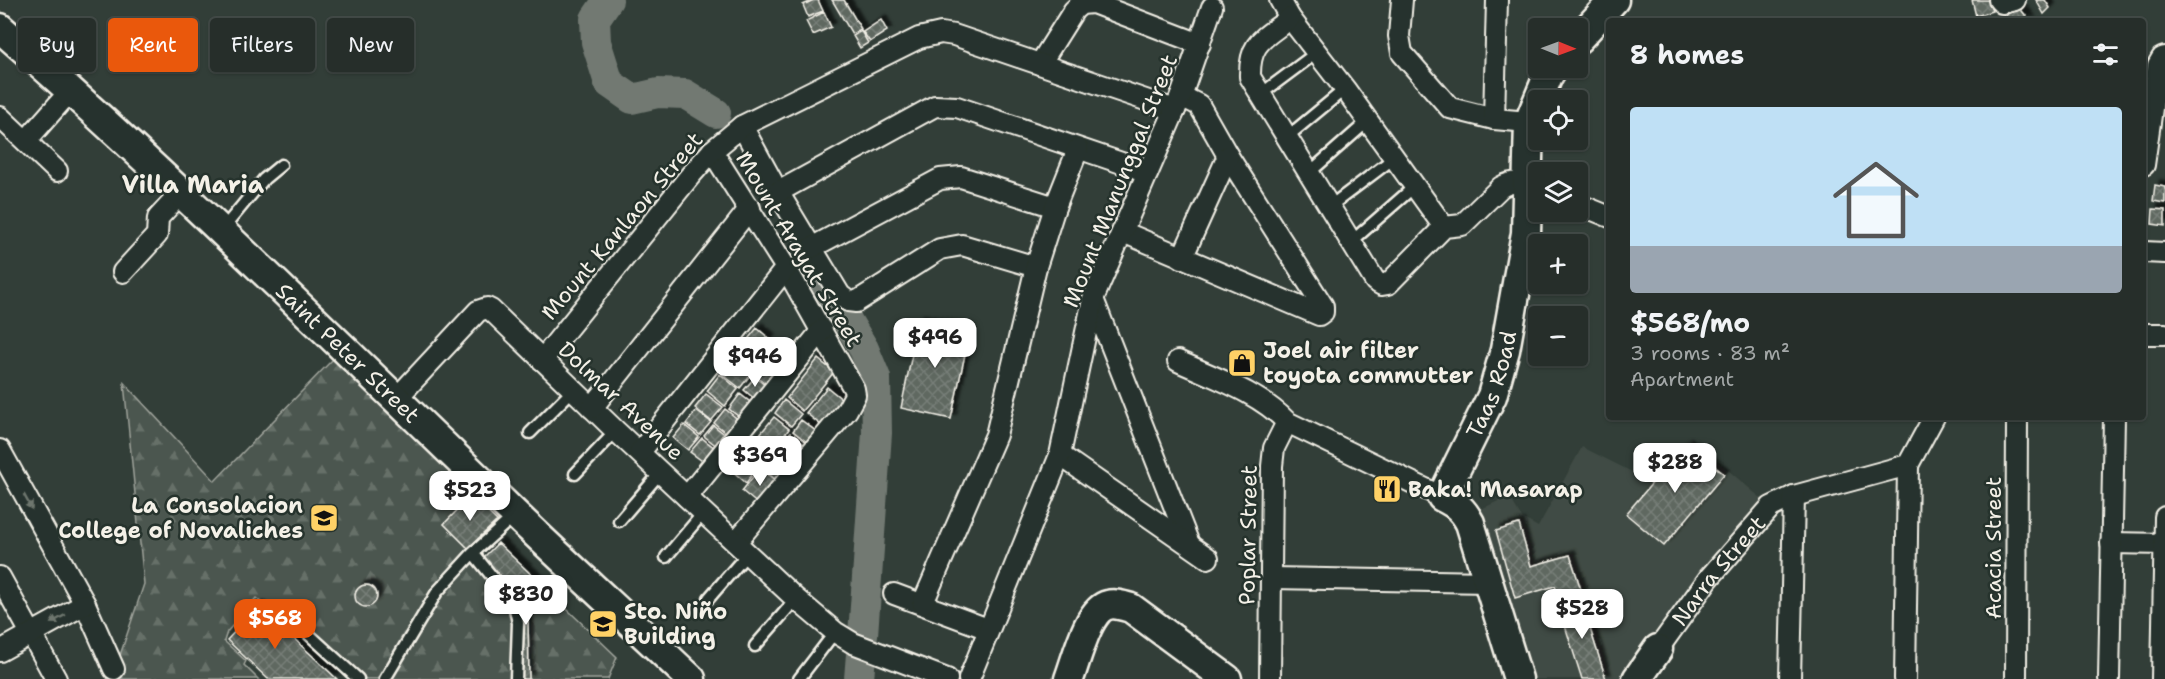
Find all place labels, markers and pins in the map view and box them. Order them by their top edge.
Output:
pin: $496 [899,318,971,369]
place label: Joel air filter toyota commutter [1263,336,1473,390]
pin: $946 [719,337,791,388]
shop icon: Joel air filter toyota commutter [1226,347,1258,379]
pin: $369 [724,436,796,487]
pin: $288 [1639,443,1711,494]
pin: $523 [434,471,506,522]
restaurant icon: Baka! Masarap [1371,473,1403,505]
place label: Baka! Masarap [1408,475,1583,504]
place label: La Consolacion College of Novaliches [58,491,303,545]
school or university icon: La Consolacion College of Novaliches [308,502,340,534]
pin: $830 [490,575,562,626]
pin: $528 [1546,589,1618,640]
place label: Sto. Niño Building [624,597,727,651]
pin: $568 [239,599,311,650]
school or university icon: Sto. Niño Building [587,608,619,640]

